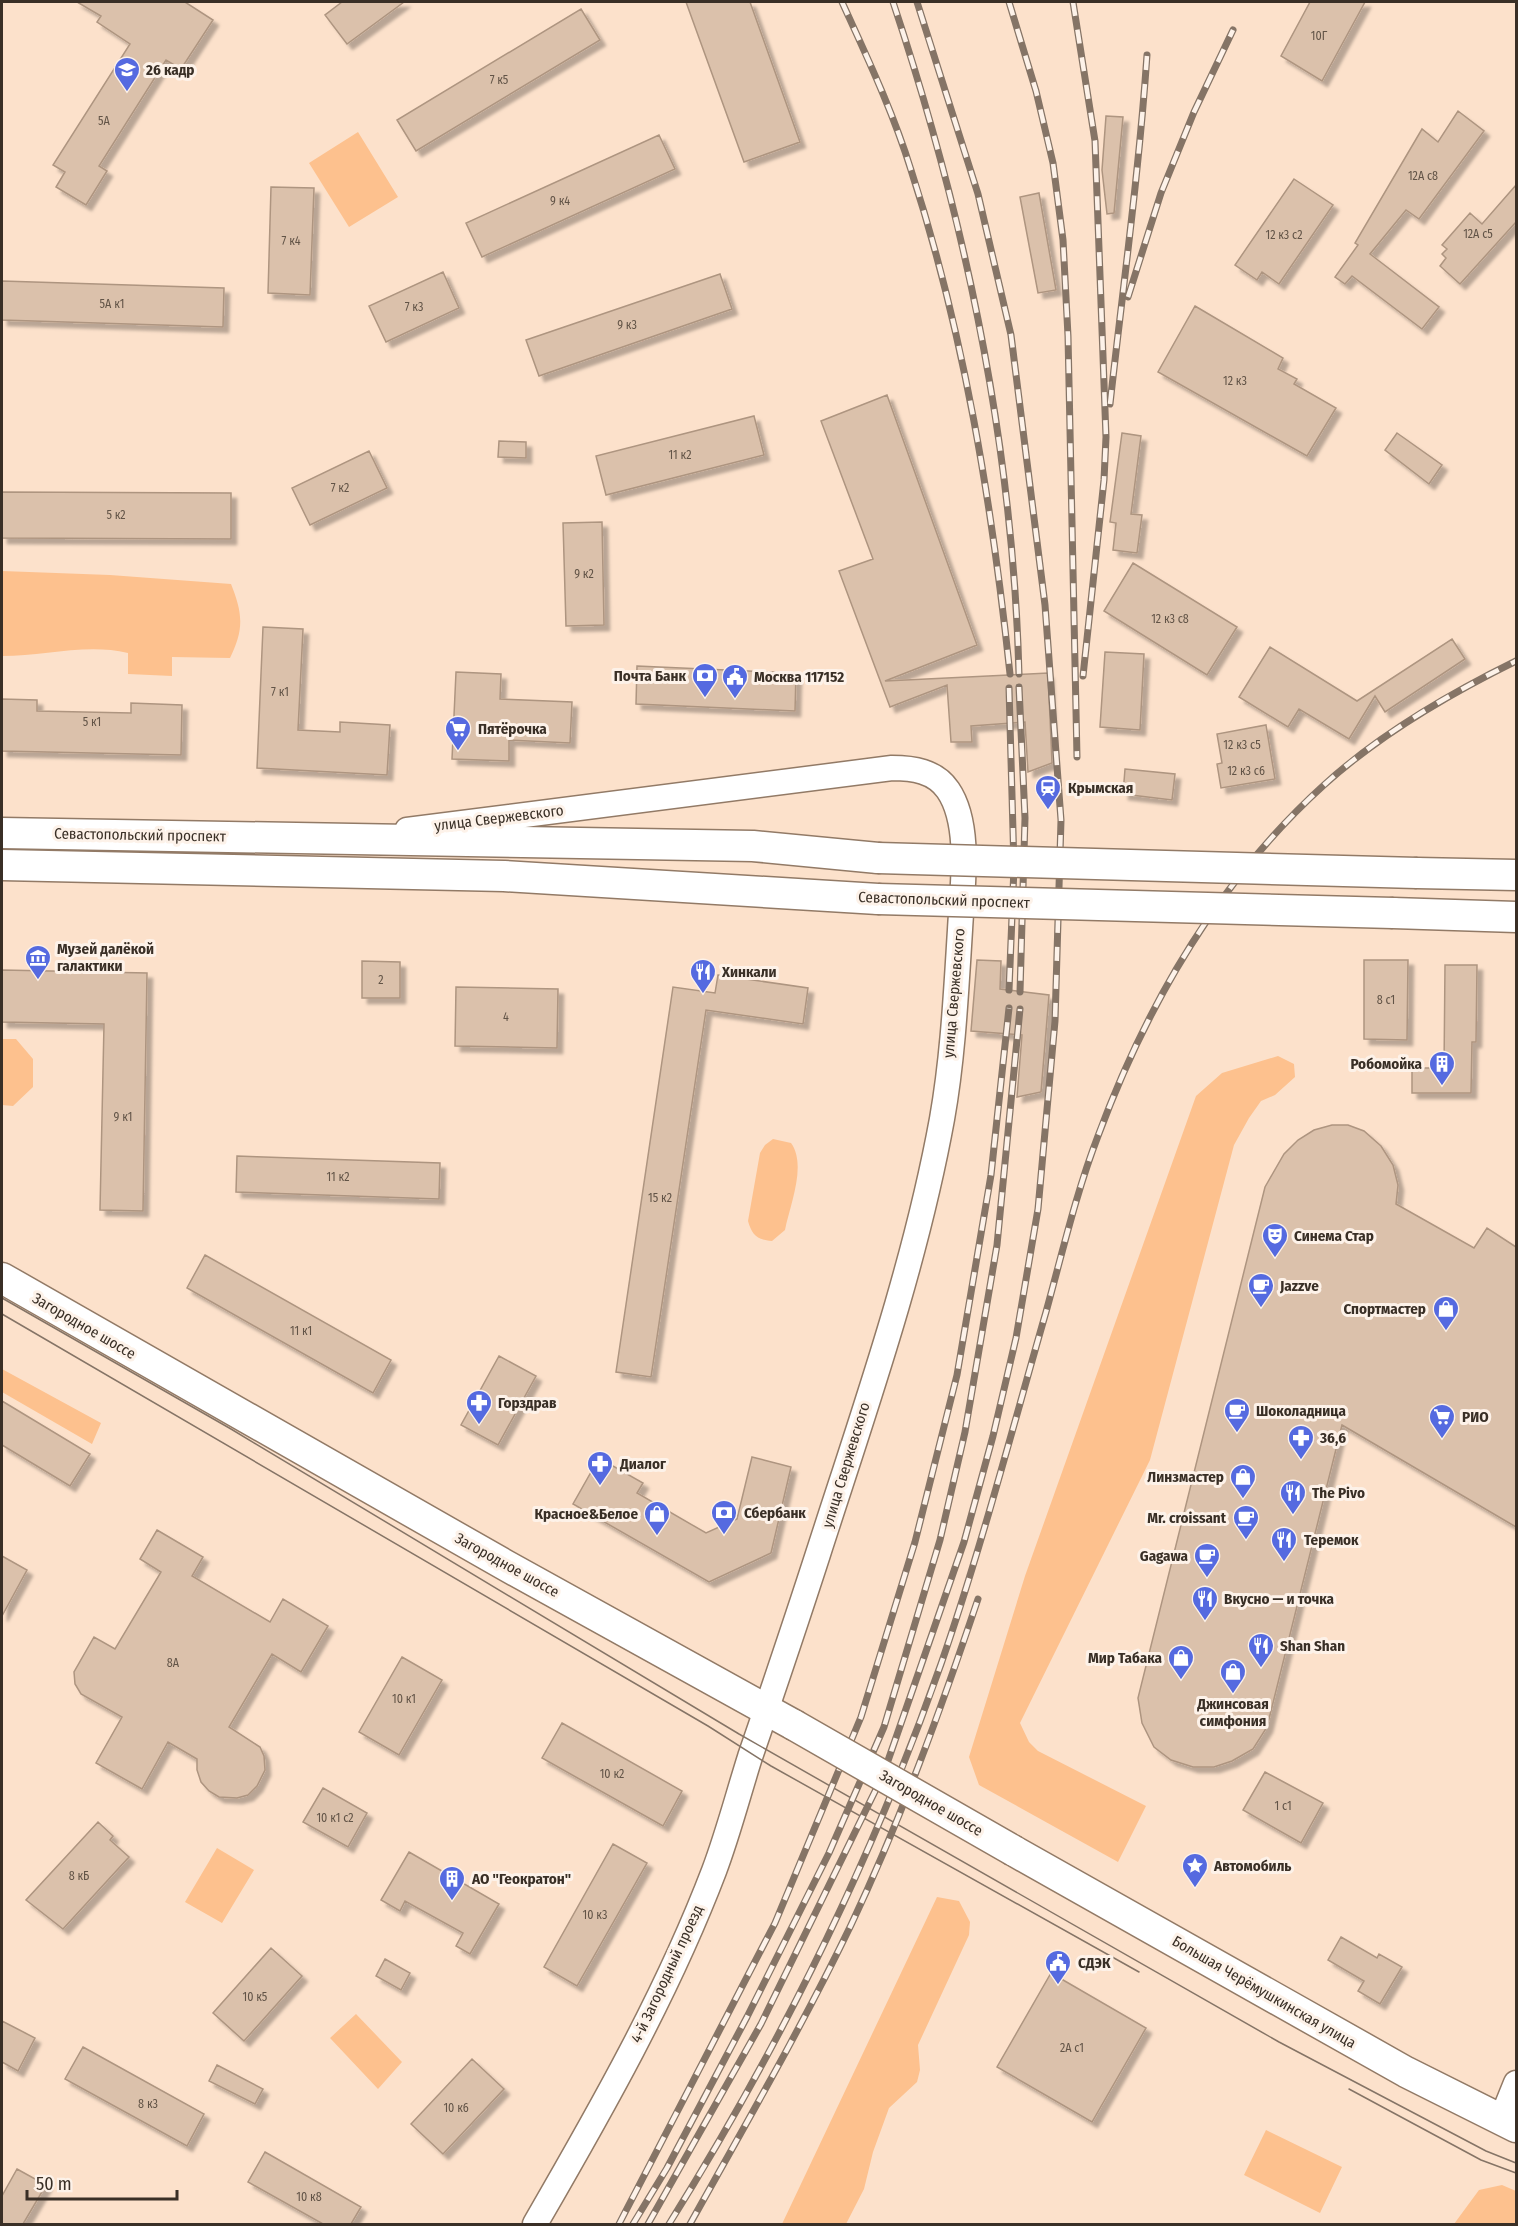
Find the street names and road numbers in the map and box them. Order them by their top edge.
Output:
street label: улица Свержевского [433,801,565,835]
street label: Севастопольский проспект [54,825,227,846]
street label: Севастопольский проспект [858,888,1031,912]
street label: улица Свержевского [939,927,969,1059]
street label: Загородное шоссе [29,1289,139,1363]
street label: улица Свержевского [818,1400,874,1530]
street label: Загородное шоссе [452,1529,562,1601]
street label: Загородное шоссе [876,1766,986,1840]
street label: 4-й Загородный проезд [627,1902,707,2046]
street label: Большая Черёмушкинская улица [1169,1932,1359,2052]

